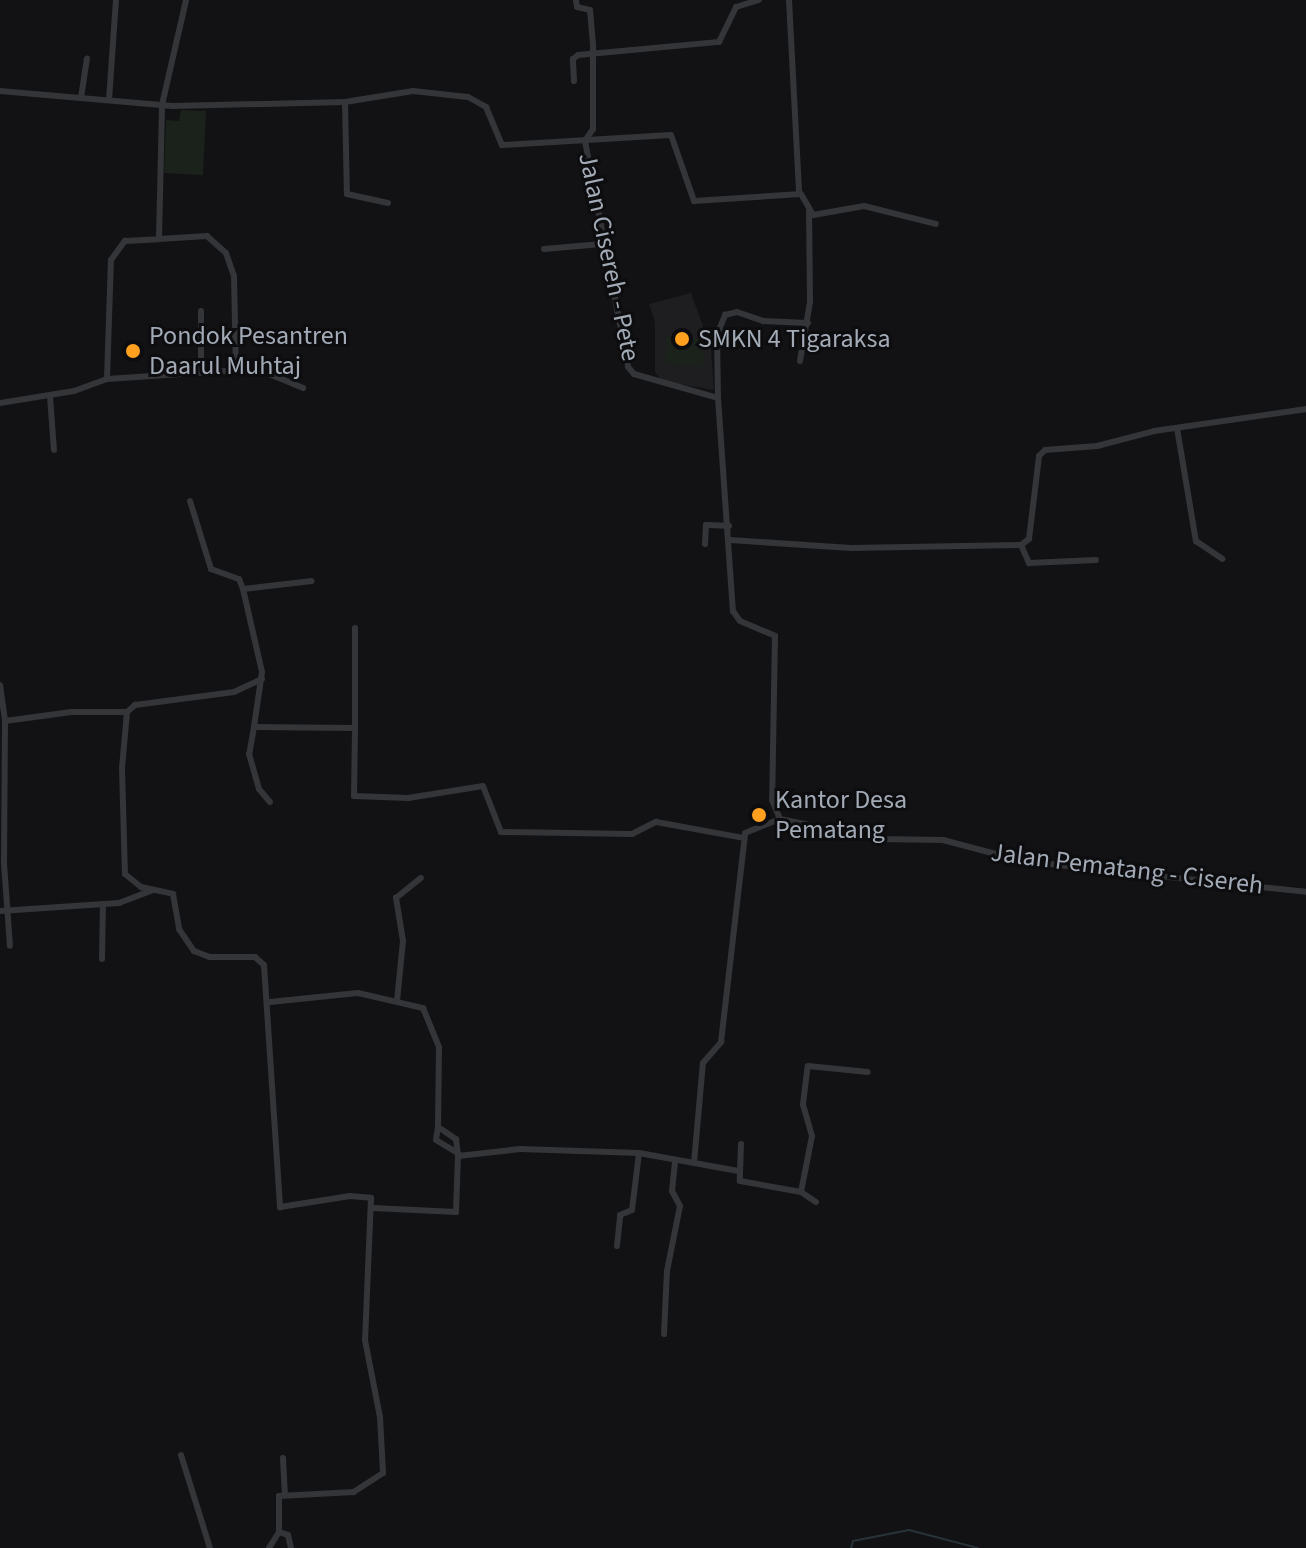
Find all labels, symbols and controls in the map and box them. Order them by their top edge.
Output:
street label: Jalan Cisereh - Pete [572,150,646,364]
place label: Pondok Pesantren Daarul Muhtaj [149,320,348,382]
place label: SMKN 4 Tigaraksa [698,323,890,355]
marker: SMKN 4 Tigaraksa [673,330,691,348]
marker: Pondok Pesantren Daarul Muhtaj [124,342,142,360]
place label: Kantor Desa Pematang [775,784,907,846]
marker: Kantor Desa Pematang [750,806,768,824]
street label: Jalan Pematang - Cisereh [989,837,1265,901]

